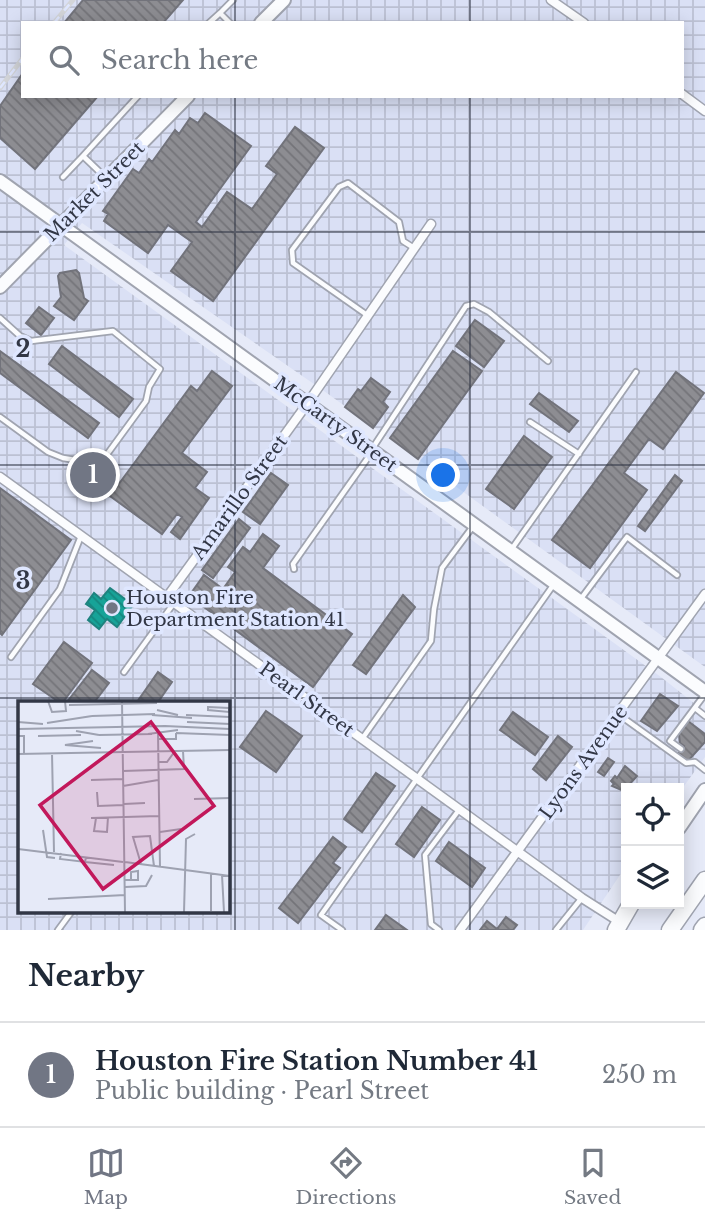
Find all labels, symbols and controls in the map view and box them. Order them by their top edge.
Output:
search box [21,21,684,98]
icon: search [45,41,83,79]
text: Search here [101,44,258,76]
street label: Market Street [40,136,150,246]
text: 2 [16,335,30,363]
street label: McCarty Street [270,372,402,477]
street label: Amarillo Street [186,430,293,565]
pin: 1 [70,449,116,501]
your location [426,458,460,492]
text: 3 [16,567,30,595]
place label: Houston Fire Department Station 41 [126,586,344,631]
marker: Houston Fire Department Station 41 [104,600,120,616]
street label: Pearl Street [255,657,359,742]
inset map [18,701,229,912]
street label: Lyons Avenue [534,701,632,824]
map controls [621,783,684,909]
button: locate [621,783,684,846]
button: layers [621,846,684,909]
text: Nearby [28,957,144,994]
text: Houston Fire Station Number 41 [95,1045,538,1077]
text: 1 [46,1061,56,1089]
text: 250 m [602,1061,677,1089]
text: Public building · Pearl Street [95,1077,429,1105]
tab: Map [84,1144,128,1209]
tab: Directions [295,1144,396,1209]
tab: Saved [564,1144,621,1209]

